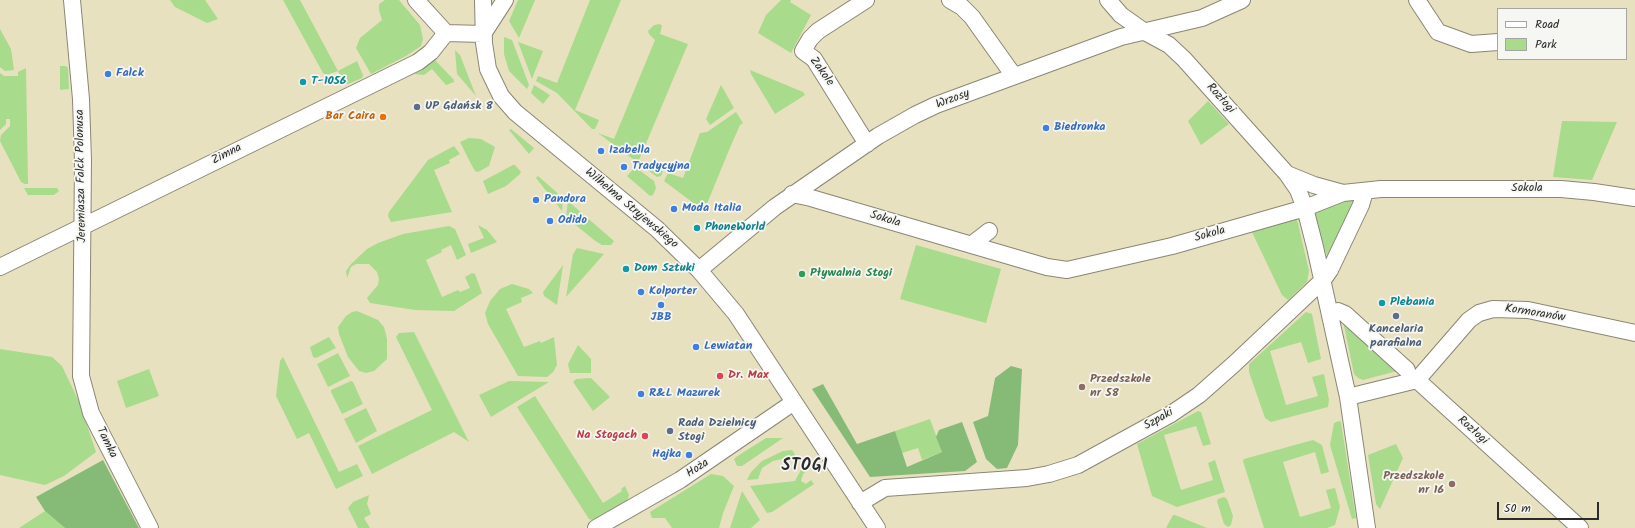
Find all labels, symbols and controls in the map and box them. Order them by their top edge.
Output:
legend [1497,8,1627,60]
text: Road [1535,15,1559,34]
text: Park [1535,35,1557,54]
street label: Zakole [806,55,836,89]
place label: Falck [116,67,144,81]
marker: Falck [103,69,113,79]
place label: T-1056 [311,75,346,89]
marker: T-1056 [298,77,308,87]
street label: Rozłogi [1203,81,1237,117]
street label: Wrzosy [934,87,972,113]
place label: UP Gdańsk 8 [425,100,493,114]
marker: UP Gdańsk 8 [412,102,422,112]
street label: Jeremiasza Falck Polonusa [74,109,90,243]
place label: Bar Caira [325,110,375,124]
marker: Bar Caira [378,112,388,122]
place label: Biedronka [1054,121,1105,135]
marker: Biedronka [1041,123,1051,133]
street label: Zimna [210,141,244,169]
place label: Izabella [609,144,650,158]
marker: Izabella [596,146,606,156]
place label: Tradycyjna [632,160,690,174]
marker: Tradycyjna [619,162,629,172]
street label: Wilhelma Stryjewskiego [581,166,681,252]
street label: Sokola [1511,182,1543,196]
place label: Pandora [544,193,586,207]
marker: Pandora [531,195,541,205]
place label: Moda Italia [682,202,741,216]
marker: Moda Italia [669,204,679,214]
street label: Sokola [868,209,902,231]
place label: Odido [558,214,587,228]
marker: Odido [545,216,555,226]
place label: PhoneWorld [705,221,765,235]
marker: PhoneWorld [692,223,702,233]
street label: Sokola [1193,224,1227,246]
place label: Dom Sztuki [634,262,695,276]
marker: Dom Sztuki [621,264,631,274]
place label: Pływalnia Stogi [810,267,892,281]
marker: Pływalnia Stogi [797,269,807,279]
place label: Kolporter [649,285,697,299]
marker: Kolporter [636,287,646,297]
place label: Plebania [1390,296,1434,310]
marker: Plebania [1377,298,1387,308]
marker: JBB [656,300,666,310]
street label: Kormoranów [1504,302,1566,326]
place label: JBB [651,311,671,325]
marker: Kancelaria parafialna [1391,311,1401,321]
place label: Kancelaria parafialna [1369,323,1423,351]
place label: Lewiatan [704,340,752,354]
marker: Lewiatan [691,342,701,352]
place label: Dr. Max [728,369,769,383]
marker: Dr. Max [715,371,725,381]
place label: Przedszkole nr 58 [1090,373,1151,401]
marker: Przedszkole nr 58 [1077,382,1087,392]
place label: R&L Mazurek [649,387,720,401]
marker: R&L Mazurek [636,389,646,399]
street label: Szpaki [1142,406,1176,434]
street label: Rozłogi [1454,414,1490,448]
place label: Rada Dzielnicy Stogi [678,417,756,445]
street label: Tamka [92,425,120,461]
marker: Rada Dzielnicy Stogi [665,426,675,436]
place label: Na Stogach [577,429,637,443]
marker: Na Stogach [640,431,650,441]
place label: Hajka [652,448,681,462]
marker: Hajka [684,450,694,460]
street label: Hoża [684,456,712,482]
district label: STOGI [782,457,828,477]
place label: Przedszkole nr 16 [1383,470,1444,498]
marker: Przedszkole nr 16 [1447,479,1457,489]
scale bar [1499,494,1601,520]
text: 50 m [1504,499,1531,518]

